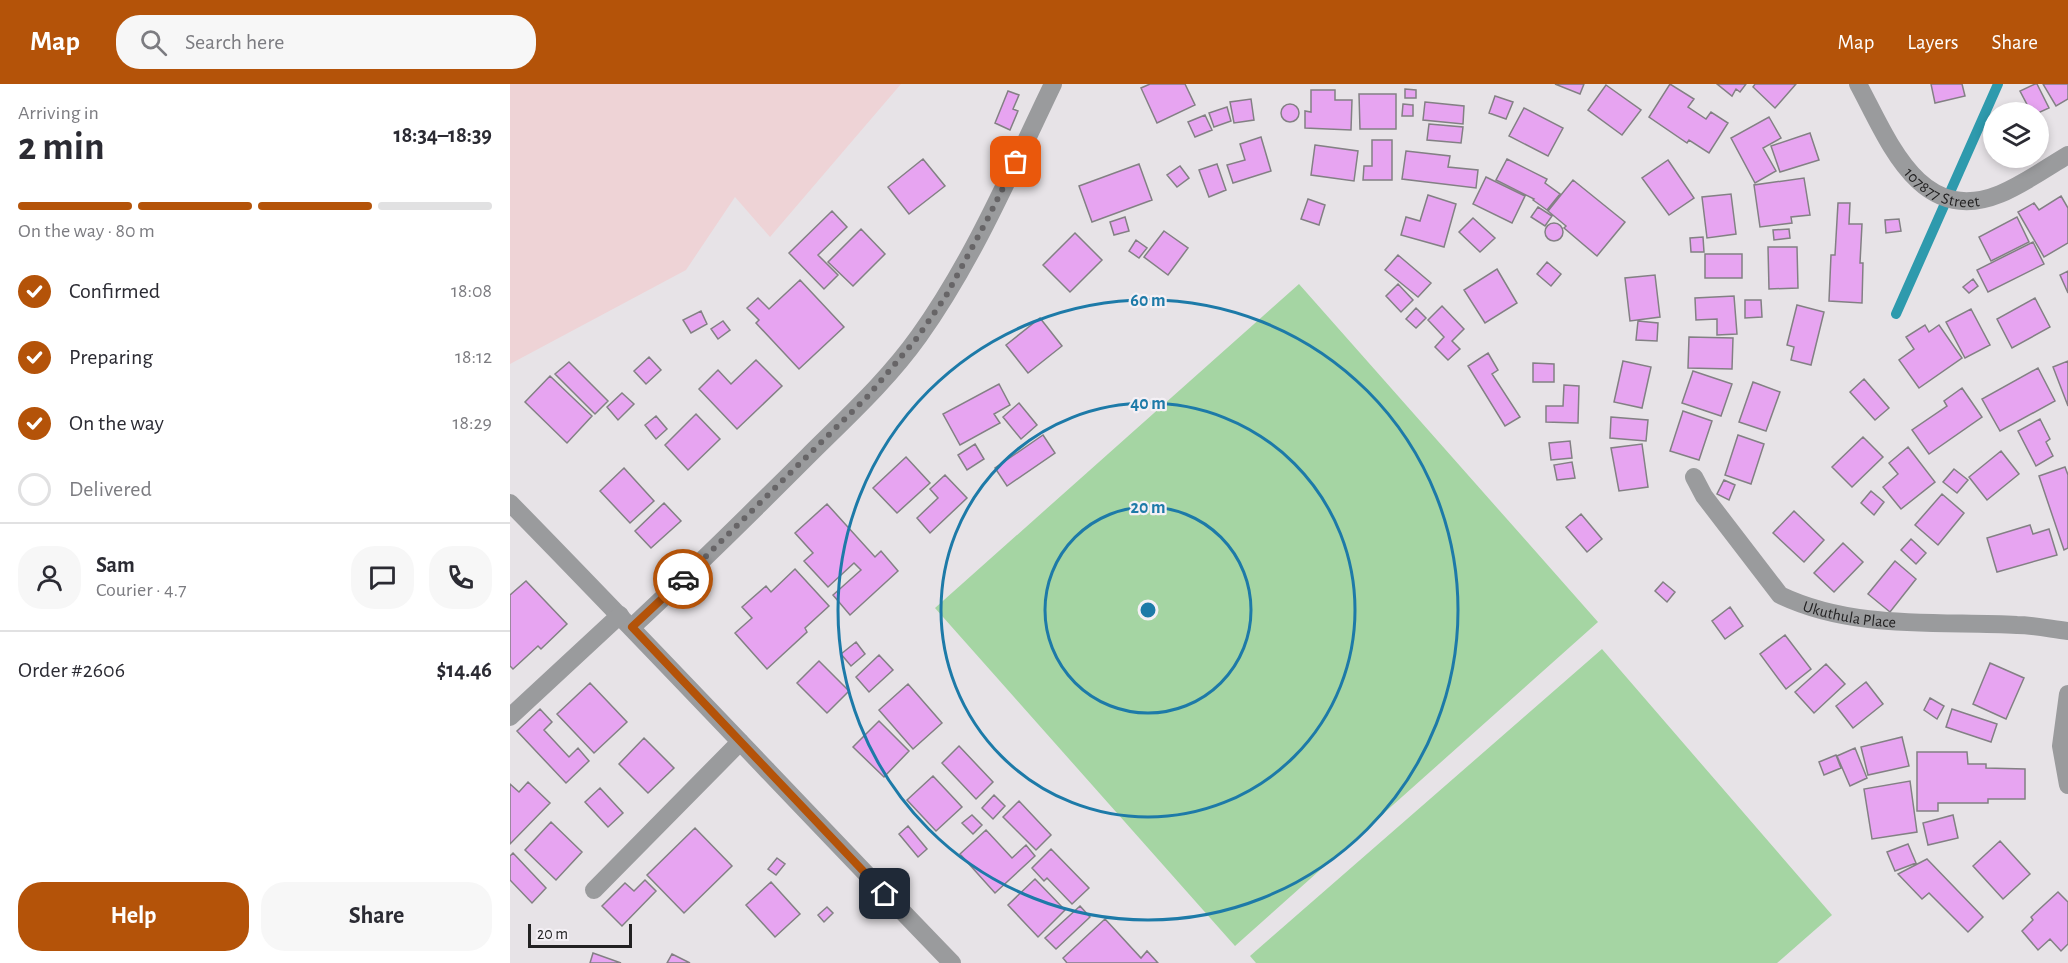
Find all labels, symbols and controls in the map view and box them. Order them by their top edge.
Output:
search box [116,15,536,69]
icon: search [137,26,170,59]
text: Map [30,28,80,56]
text: Search here [185,31,284,53]
text: Map [1838,32,1874,53]
text: Layers [1907,32,1958,53]
text: Share [1991,32,2038,53]
map controls [1983,102,2049,168]
button: layers [1983,102,2049,168]
text: Arriving in [18,103,99,123]
text: 18:34–18:39 [394,124,492,146]
text: 2 min [18,128,105,167]
pin [990,136,1041,187]
icon: bag [999,145,1032,178]
street label: 107877 Street [1901,165,1980,210]
text: On the way · 80 m [18,221,155,241]
icon: check [18,275,51,308]
text: Confirmed [69,280,160,302]
text: 18:08 [451,281,492,301]
text: 60 m [1130,292,1166,310]
icon: check [18,341,51,374]
text: Preparing [69,346,153,368]
text: 18:12 [455,347,492,367]
text: 40 m [1130,395,1166,413]
icon: check [18,407,51,440]
text: On the way [69,412,164,434]
text: 18:29 [453,413,492,433]
text: Delivered [69,478,152,500]
text: 20 m [1130,499,1166,517]
button: person [18,546,81,609]
button: chat [351,546,414,609]
button: phone [429,546,492,609]
courier [653,549,713,609]
text: Sam [96,554,135,576]
icon: car [667,563,700,596]
text: Courier · 4.7 [96,580,187,600]
street label: Ukuthula Place [1801,598,1897,631]
centre of rings [1138,600,1158,620]
text: Order #2606 [18,659,125,681]
text: $14.46 [436,659,492,681]
pin [859,868,910,919]
icon: home [868,877,901,910]
button: Help [18,882,249,951]
button: Share [261,882,492,951]
scale bar [528,921,632,948]
text: 20 m [537,926,568,942]

